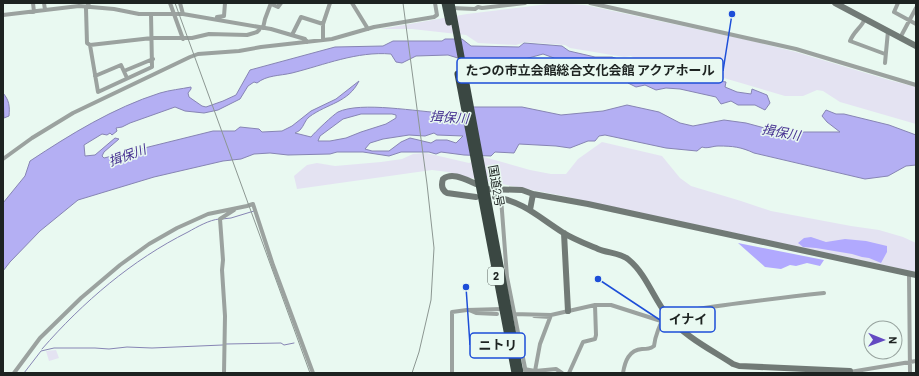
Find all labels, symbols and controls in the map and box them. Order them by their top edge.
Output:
callout: たつの市立会館総合文化会館 アクアホール [457,58,723,83]
text: たつの市立会館総合文化会館 アクアホール [466,62,714,78]
water label: 揖保川 [429,108,471,126]
water label: 揖保川 [760,121,804,144]
water label: 揖保川 [106,140,150,169]
street label: 国道2号 [486,164,508,208]
road number: 2 [488,267,504,285]
callout: イナイ [660,307,715,332]
text: イナイ [669,311,707,327]
north arrow [863,320,903,360]
callout: ニトリ [470,333,525,358]
text: N [887,336,900,344]
text: ニトリ [478,337,518,353]

